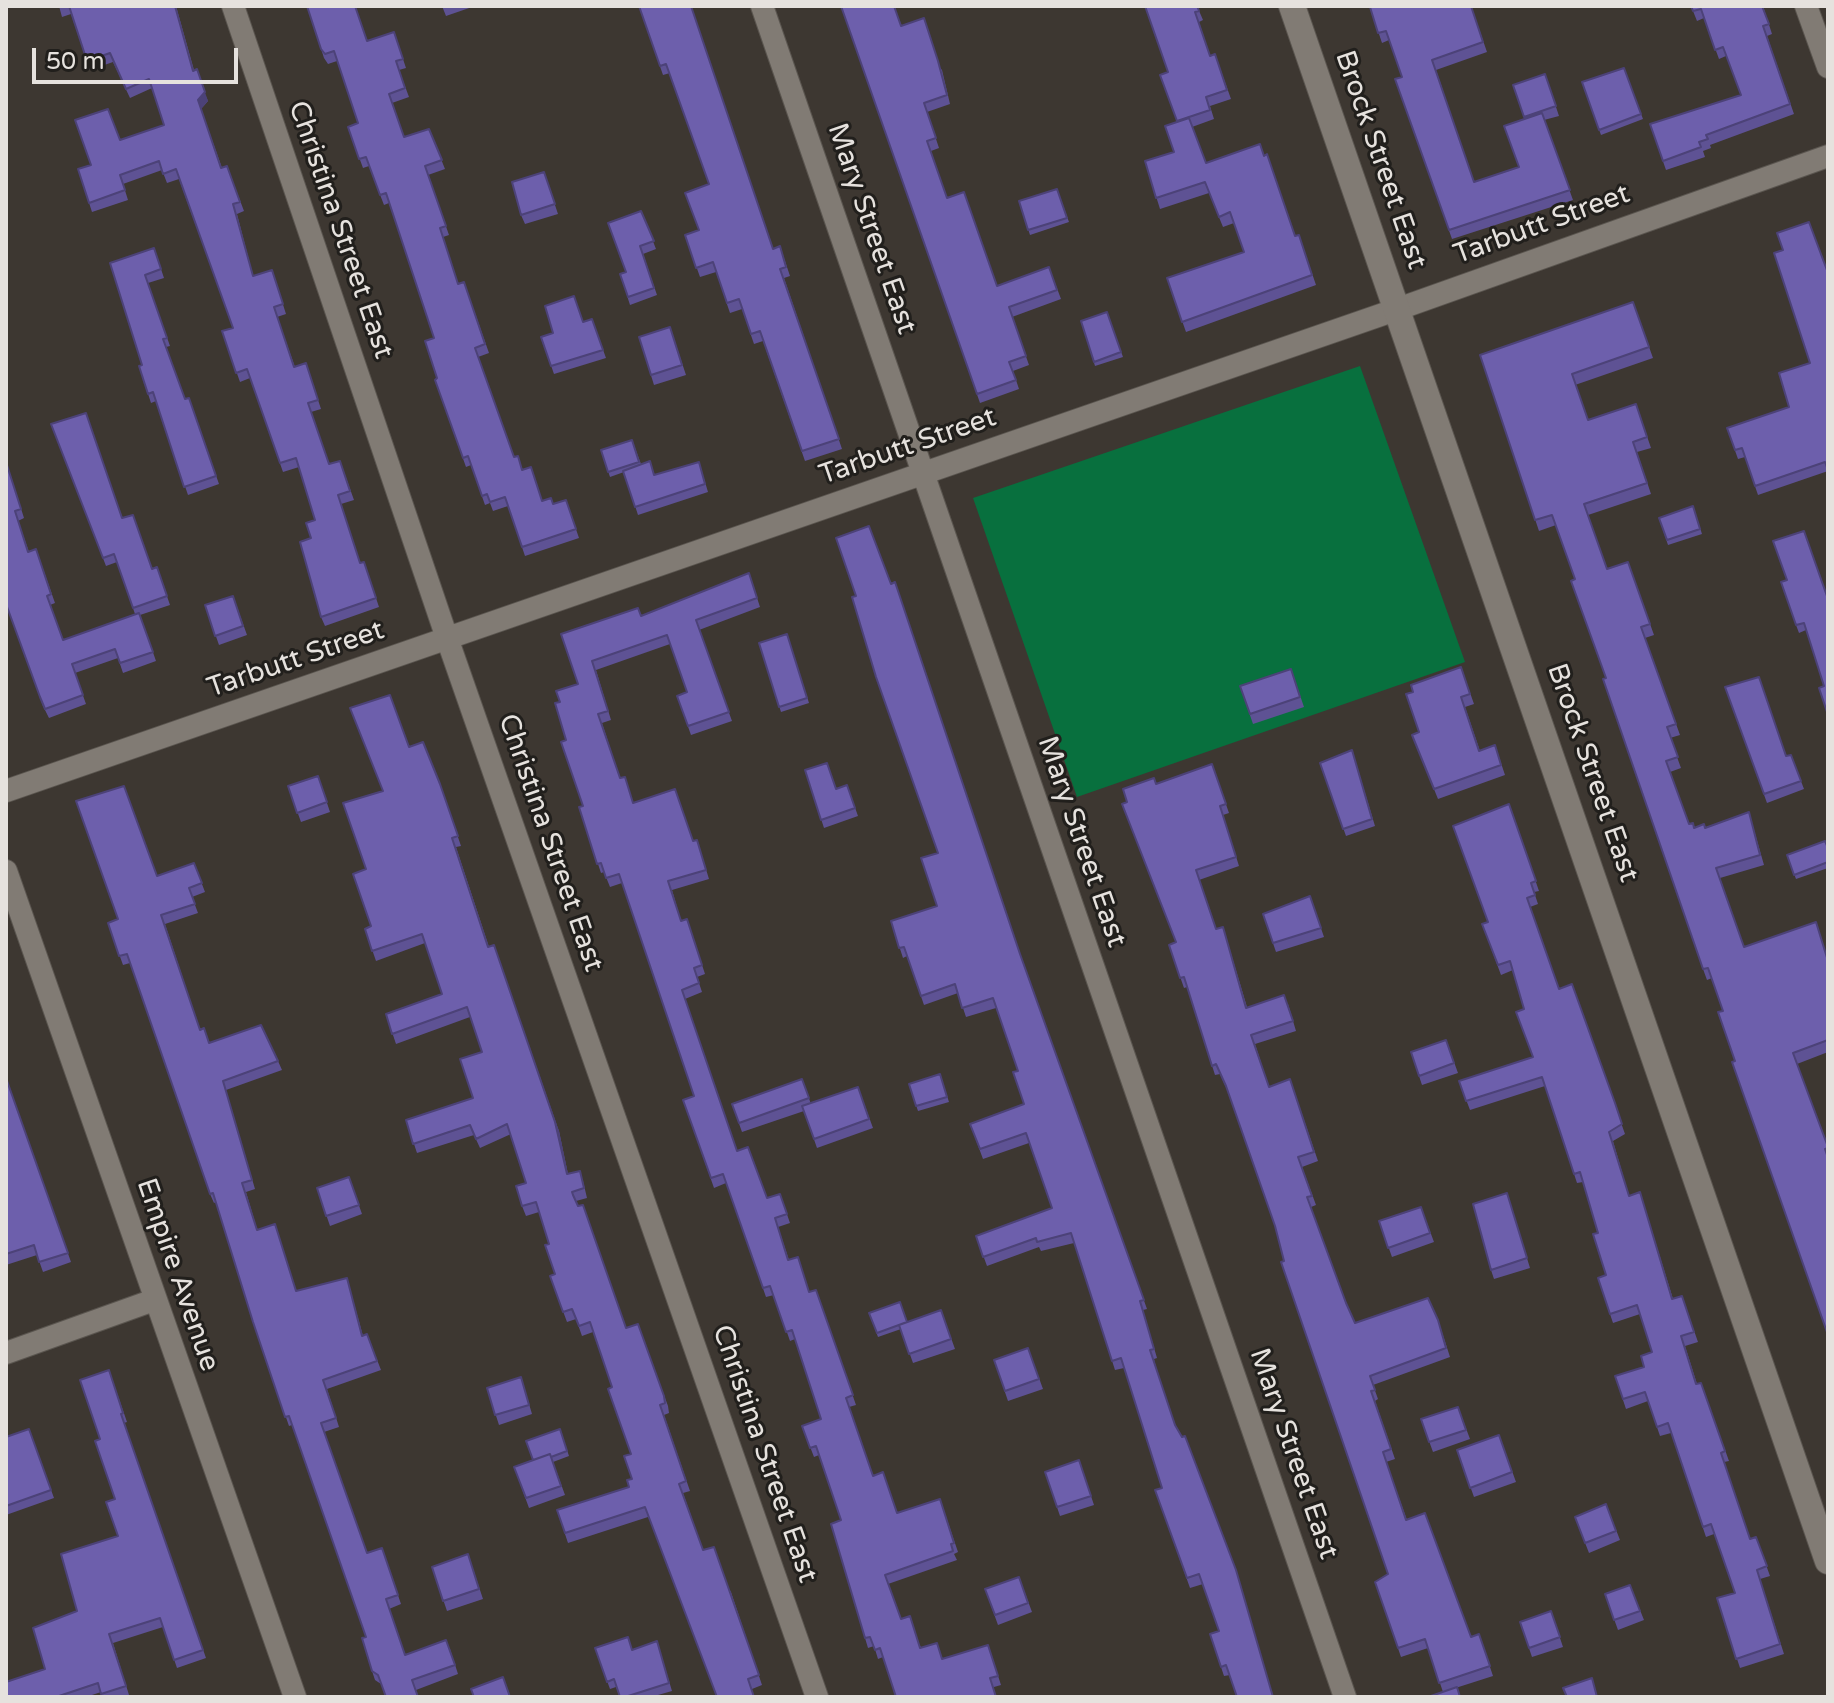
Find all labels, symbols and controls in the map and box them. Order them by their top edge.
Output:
scale bar [36,32,242,82]
street label: Brock Street East [1327,46,1433,274]
text: 50 m [46,47,104,76]
street label: Christina Street East [280,97,400,363]
street label: Mary Street East [819,119,923,339]
street label: Tarbutt Street [1449,178,1635,272]
street label: Tarbutt Street [815,401,1001,493]
street label: Tarbutt Street [203,614,389,706]
street label: Brock Street East [1539,659,1645,887]
street label: Christina Street East [490,710,610,976]
street label: Mary Street East [1029,732,1133,952]
street label: Empire Avenue [128,1174,226,1376]
street label: Christina Street East [704,1321,824,1587]
street label: Mary Street East [1241,1344,1345,1564]

